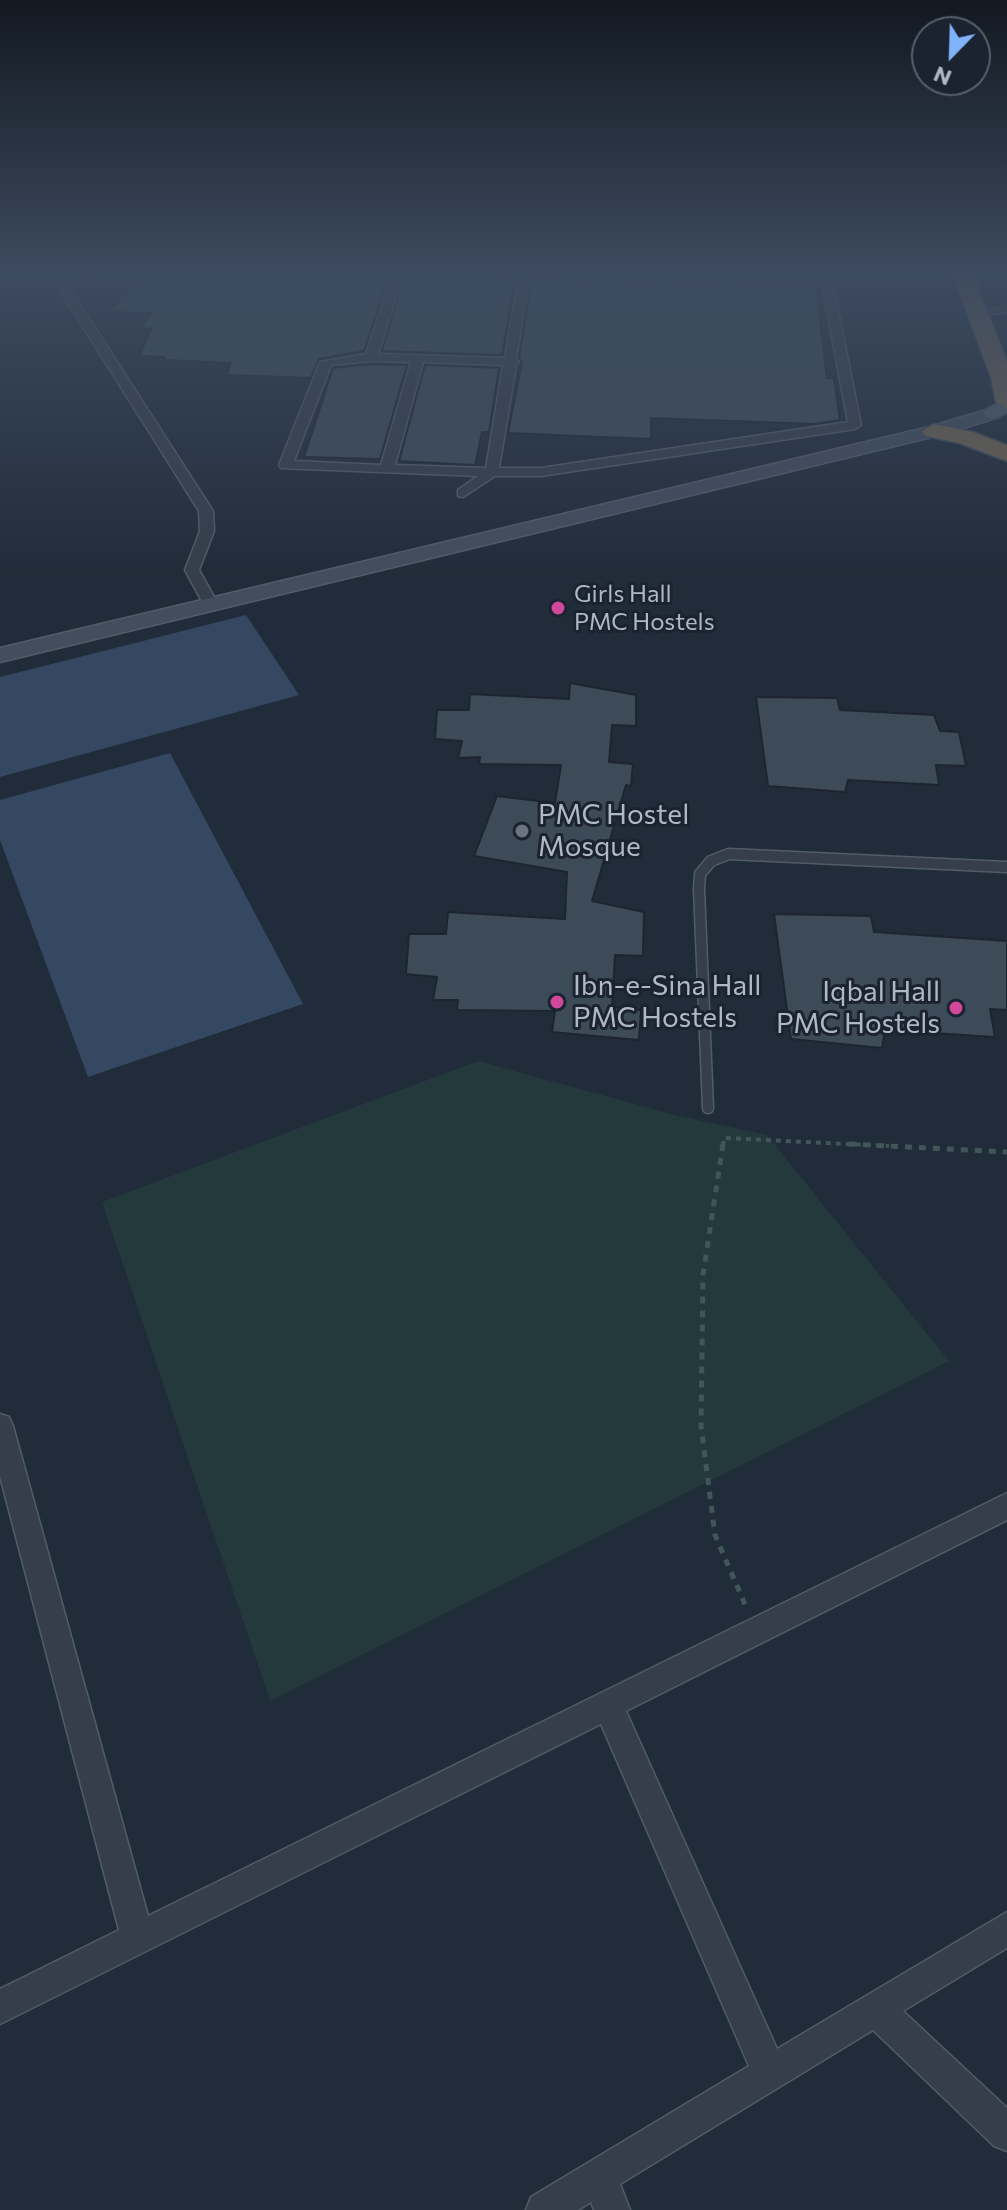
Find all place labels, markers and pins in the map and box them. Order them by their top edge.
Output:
place label: Girls Hall PMC Hostels [574,580,715,636]
marker: Girls Hall PMC Hostels [549,599,567,617]
place label: PMC Hostel Mosque [538,798,689,864]
marker: PMC Hostel Mosque [513,822,531,840]
place label: Ibn-e-Sina Hall PMC Hostels [573,969,761,1035]
place label: Iqbal Hall PMC Hostels [776,975,940,1041]
marker: Ibn-e-Sina Hall PMC Hostels [548,993,566,1011]
marker: Iqbal Hall PMC Hostels [947,999,965,1017]

